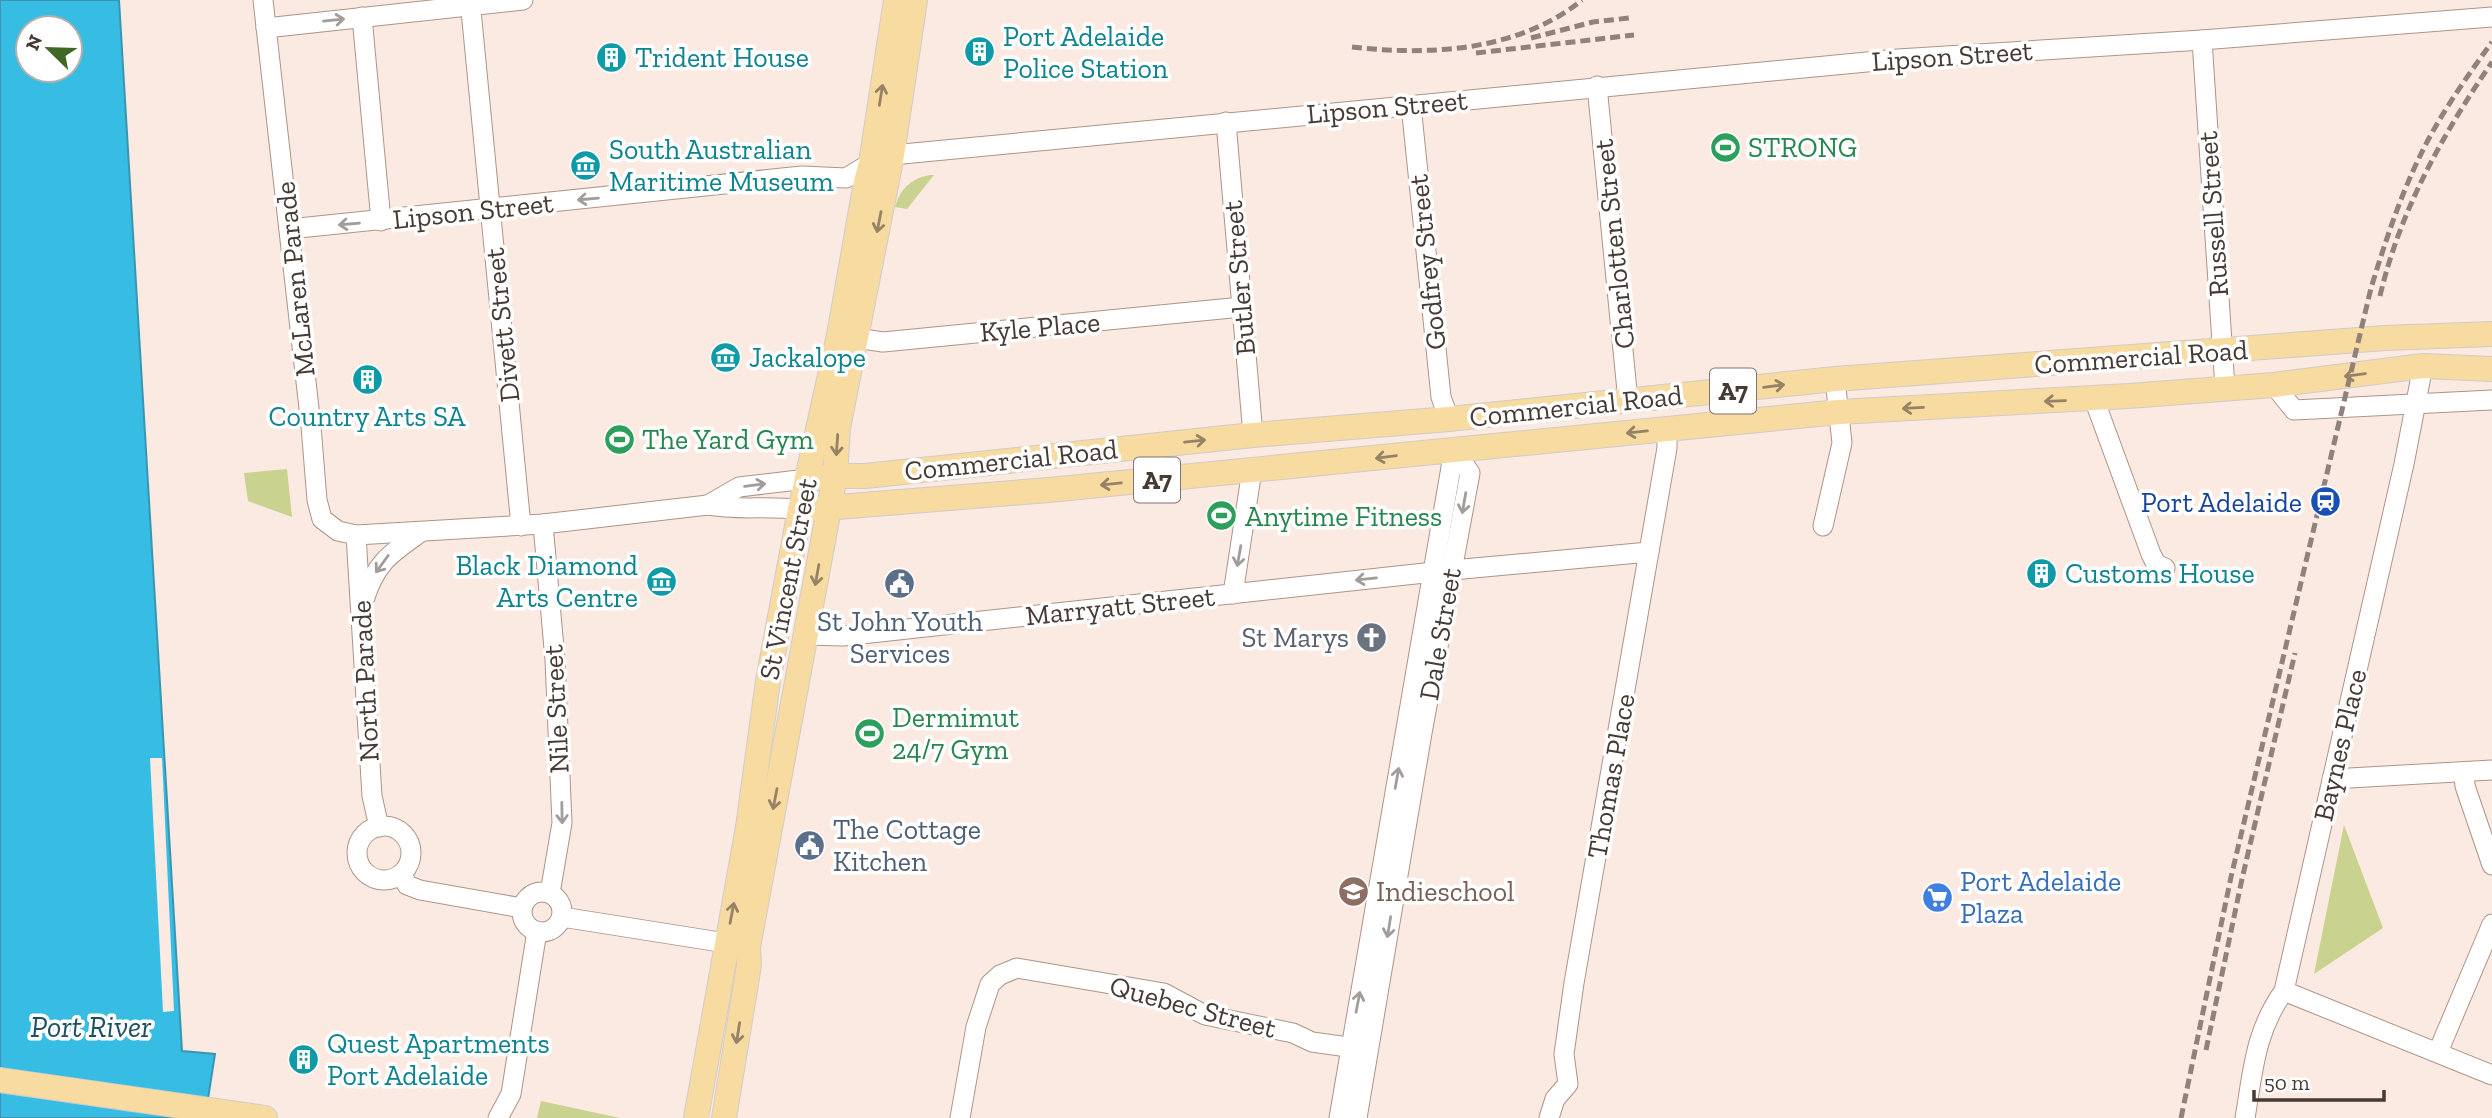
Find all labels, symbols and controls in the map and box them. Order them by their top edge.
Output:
north arrow [14,14,84,84]
one-way arrow [322,14,345,27]
place label: Port Adelaide Police Station [1003,20,1168,85]
text: N [20,31,47,54]
street label: Lipson Street [1870,34,2034,78]
building icon: Port Adelaide Police Station [963,35,997,69]
building icon: Trident House [595,40,629,74]
place label: Trident House [635,41,809,74]
street label: Lipson Street [1305,83,1469,130]
one-way arrow [875,84,888,107]
sports icon: STRONG [1708,130,1742,164]
street label: Russell Street [2191,130,2235,298]
place label: STRONG [1748,131,1857,164]
place label: South Australian Maritime Museum [609,133,834,198]
street label: Charlotten Street [1587,137,1641,351]
museum icon: South Australian Maritime Museum [569,148,603,182]
street label: Godfrey Street [1401,172,1453,351]
street label: McLaren Parade [268,180,322,378]
street label: Lipson Street [391,186,556,236]
one-way arrow [577,193,600,206]
street label: Butler Street [1216,199,1262,357]
one-way arrow [871,210,885,233]
one-way arrow [338,218,361,231]
street label: Divett Street [477,246,527,404]
street label: Kyle Place [978,305,1102,349]
street label: Commercial Road [2033,333,2249,381]
museum icon: Jackalope [709,340,743,374]
place label: Jackalope [749,341,866,374]
building icon: Country Arts SA [350,362,384,396]
road number: A7 [1710,368,1756,414]
one-way arrow [2344,368,2367,381]
street label: Commercial Road [1468,378,1684,434]
one-way arrow [1762,379,1785,392]
one-way arrow [2044,394,2067,407]
place label: Country Arts SA [269,400,466,433]
one-way arrow [1902,402,1924,415]
sports icon: The Yard Gym [602,422,636,456]
place label: The Yard Gym [642,423,814,456]
one-way arrow [1626,426,1649,439]
street label: Commercial Road [903,432,1119,488]
one-way arrow [830,434,843,456]
one-way arrow [1184,434,1206,447]
one-way arrow [1376,451,1398,464]
road number: A7 [1134,458,1180,502]
street label: St Vincent Street [752,475,824,683]
one-way arrow [743,478,766,491]
one-way arrow [1100,478,1123,491]
station icon: Port Adelaide [2308,485,2342,519]
place label: Port Adelaide [2141,486,2302,519]
one-way arrow [1456,491,1470,514]
sports icon: Anytime Fitness [1205,499,1239,533]
place label: Anytime Fitness [1245,500,1442,533]
one-way arrow [1232,544,1245,567]
place label: Black Diamond Arts Centre [455,549,638,614]
one-way arrow [375,554,389,573]
building icon: Customs House [2025,556,2059,590]
place label: Customs House [2065,557,2255,590]
one-way arrow [810,563,824,586]
museum icon: Black Diamond Arts Centre [644,564,678,598]
street label: Dale Street [1412,565,1468,703]
public building icon: St John Youth Services [883,567,917,601]
one-way arrow [1355,573,1377,586]
street label: Marryatt Street [1024,580,1217,632]
street label: North Parade [344,599,386,763]
place label: St John Youth Services [817,605,983,670]
church icon: St Marys [1355,620,1389,654]
place label: St Marys [1241,621,1349,654]
street label: Nile Street [536,643,576,774]
street label: Baynes Place [2306,666,2374,824]
street label: Thomas Place [1580,691,1642,861]
place label: Dermimut 24/7 Gym [892,701,1020,766]
sports icon: Dermimut 24/7 Gym [852,716,886,750]
one-way arrow [1391,767,1404,790]
one-way arrow [768,787,782,810]
one-way arrow [555,801,568,824]
place label: The Cottage Kitchen [833,813,981,878]
public building icon: The Cottage Kitchen [793,828,827,862]
place label: Port Adelaide Plaza [1960,865,2121,930]
school or university icon: Indieschool [1336,874,1370,908]
place label: Indieschool [1376,875,1515,908]
supermarket icon: Port Adelaide Plaza [1920,880,1954,914]
one-way arrow [725,902,739,925]
one-way arrow [1382,915,1395,938]
street label: Quebec Street [1106,969,1280,1045]
one-way arrow [1352,991,1365,1014]
water label: Port River [31,1009,152,1045]
one-way arrow [731,1021,744,1043]
place label: Quest Apartments Port Adelaide [327,1027,550,1092]
building icon: Quest Apartments Port Adelaide [287,1042,321,1076]
scale bar [2254,1058,2384,1102]
text: 50 m [2264,1070,2310,1095]

